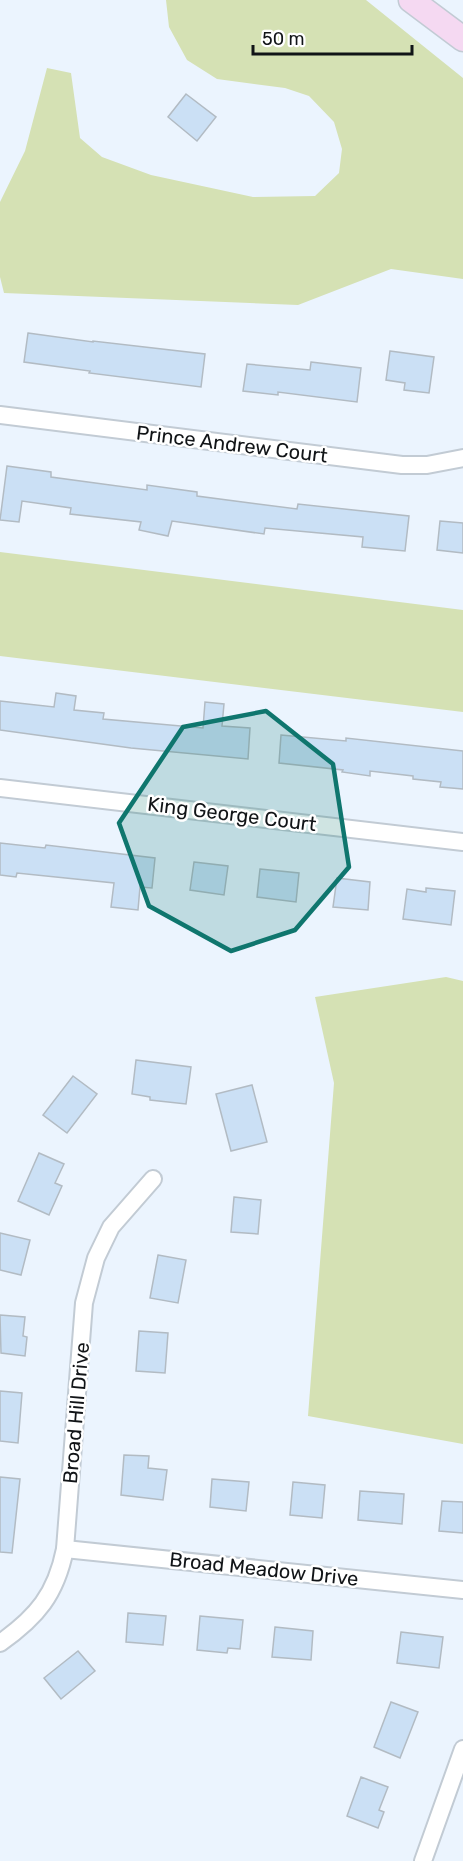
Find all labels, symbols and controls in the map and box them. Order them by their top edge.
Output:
scale bar [253,18,412,56]
text: 50 m [262,28,305,50]
street label: Prince Andrew Court [135,420,329,468]
street label: King George Court [146,792,318,836]
street label: Broad Hill Drive [58,1341,94,1485]
street label: Broad Meadow Drive [168,1547,360,1591]

